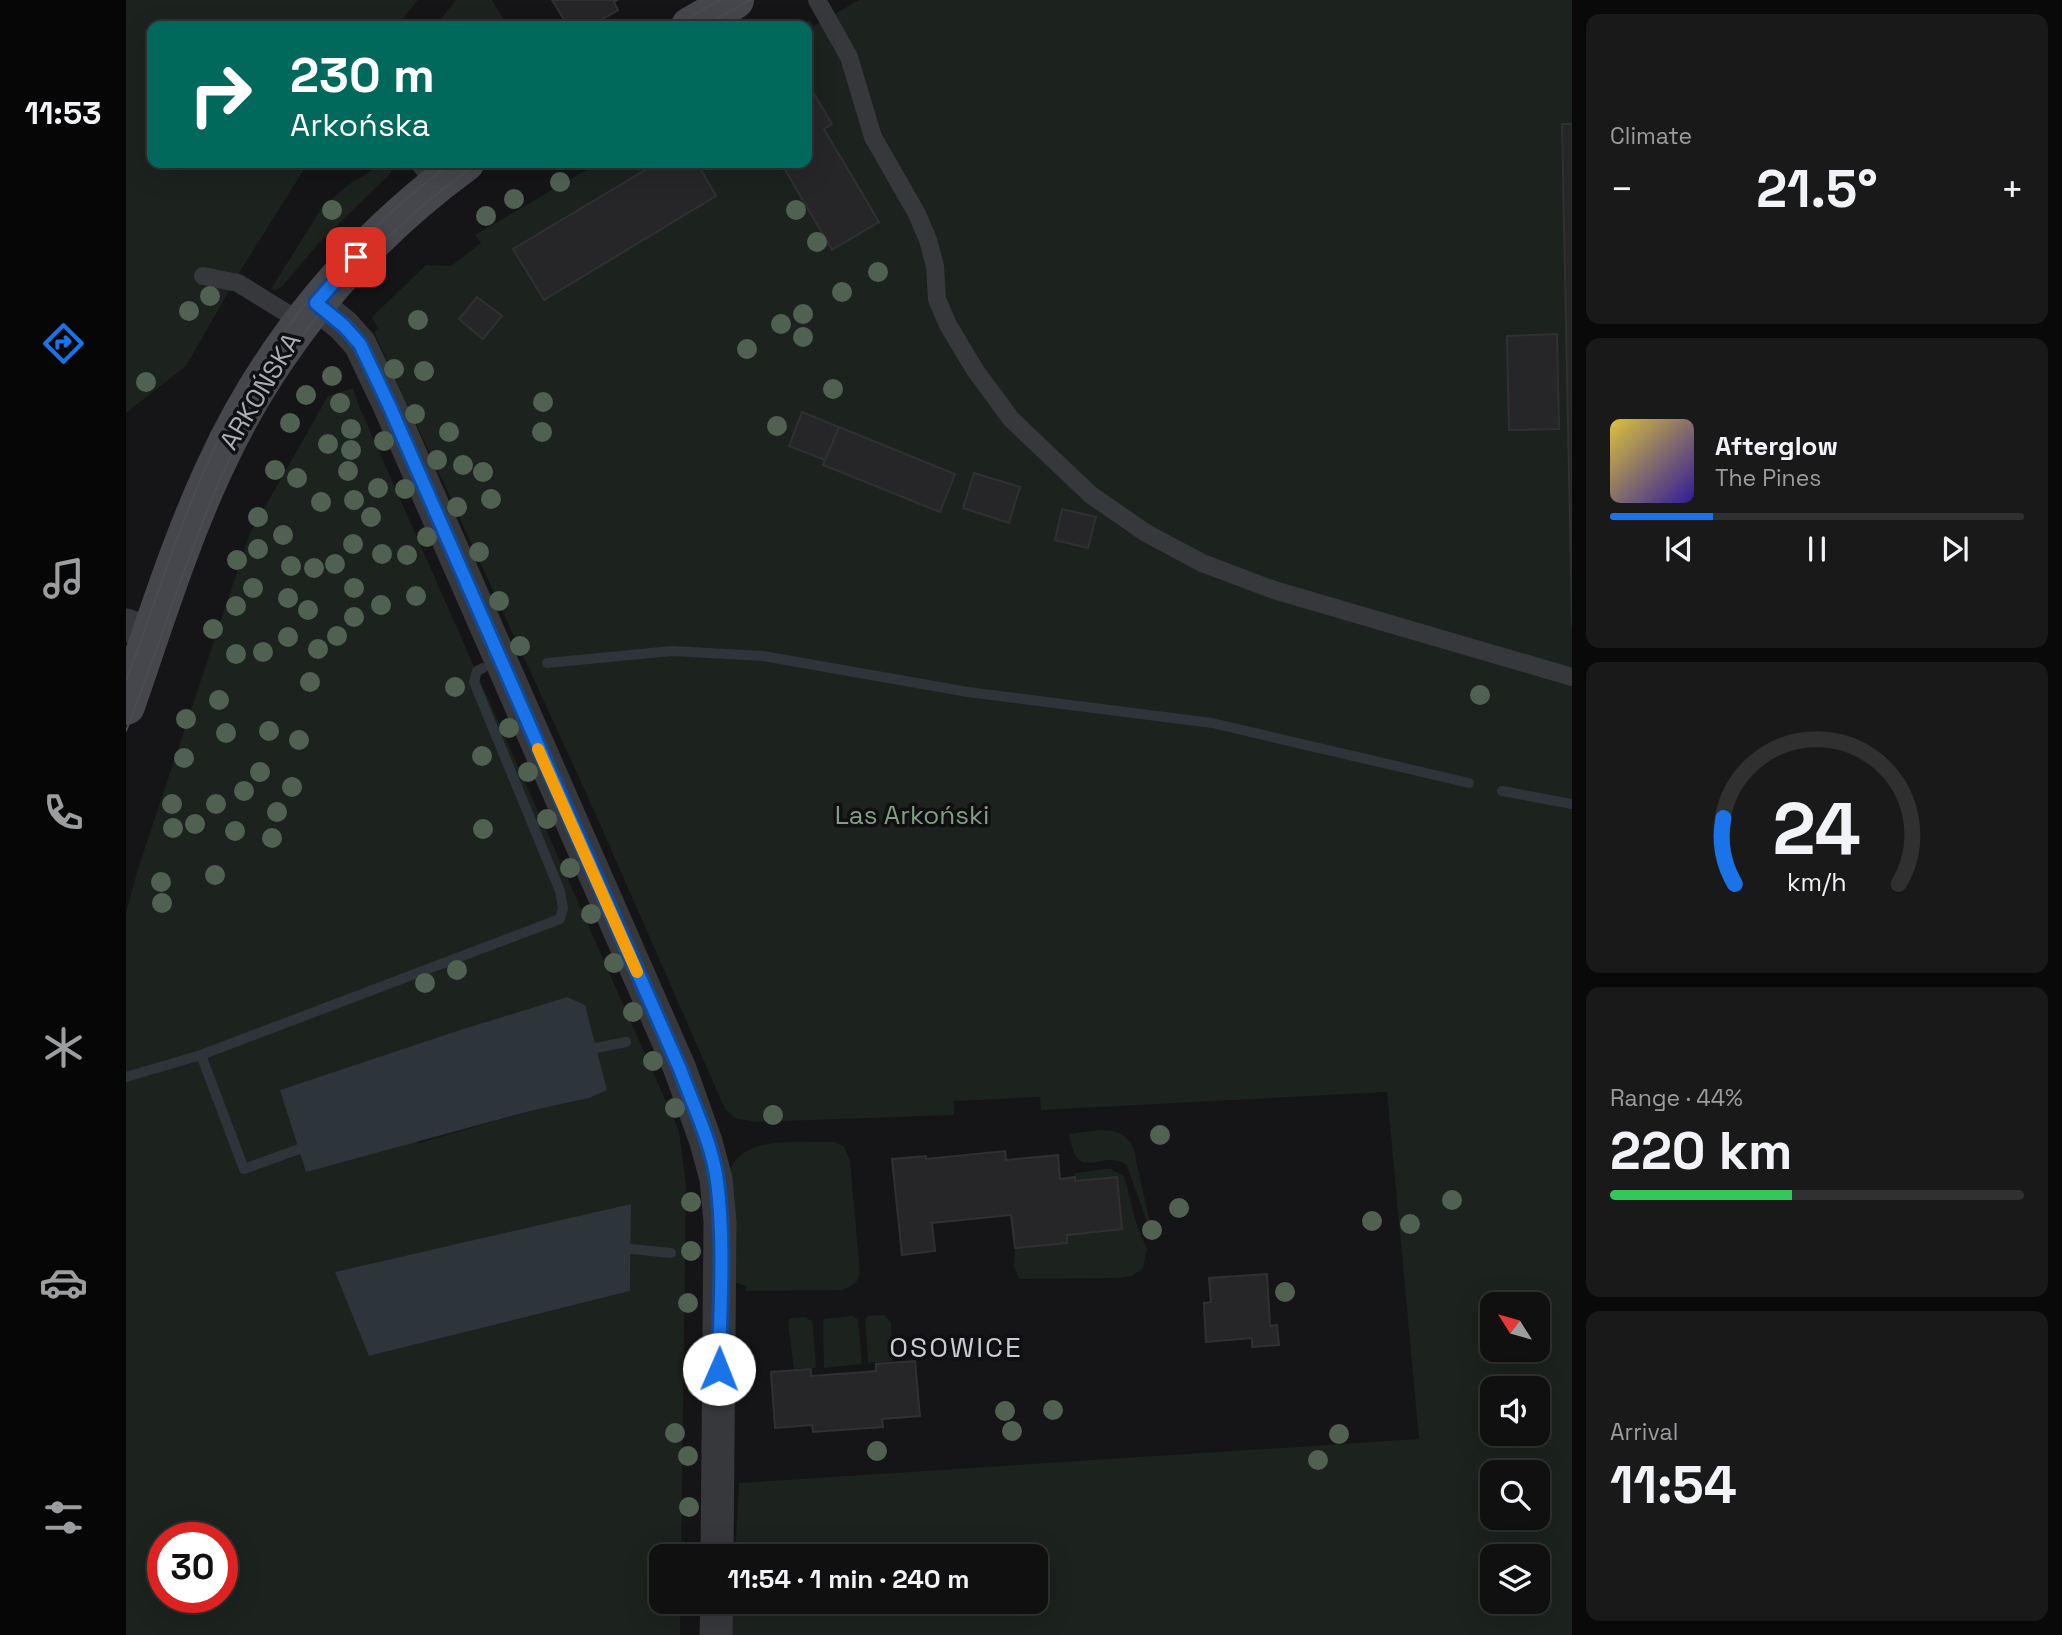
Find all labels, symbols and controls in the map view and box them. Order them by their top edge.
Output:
text: 230 m [290,44,435,106]
icon: right [175,49,266,140]
text: 11:53 [24,93,102,133]
text: Arkońska [290,105,430,145]
text: Climate [1610,121,1692,151]
text: 21.5° [1756,156,1878,222]
text: − [1610,165,1634,213]
text: + [2000,165,2024,213]
pin [326,227,386,287]
icon: arrive [337,238,375,276]
icon: directions [39,319,88,368]
street label: ARKOŃSKA [212,326,308,456]
text: Afterglow [1715,429,1838,463]
text: The Pines [1715,463,1821,493]
icon: previous [1660,530,1698,568]
icon: pause [1798,530,1836,568]
icon: next [1936,530,1974,568]
icon: music [39,554,88,603]
text: 24 [1773,782,1861,875]
icon: phone [39,788,88,837]
park label: Las Arkoński [835,798,989,832]
text: km/h [1787,865,1847,897]
icon: climate [39,1023,88,1072]
text: Range · 44% [1610,1083,1743,1113]
text: 220 km [1610,1118,1792,1184]
icon: car [39,1258,88,1307]
north arrow [1480,1292,1550,1362]
map controls [1480,1292,1550,1614]
district label: OSOWICE [889,1329,1023,1365]
position arrow [682,1332,756,1406]
button: sound [1480,1376,1550,1446]
text: Arrival [1610,1417,1678,1447]
text: 11:54 [1610,1452,1737,1518]
button: search [1480,1460,1550,1530]
icon: filters [39,1493,88,1542]
speed limit sign: 30 [147,1522,238,1613]
button: layers [1480,1544,1550,1614]
text: 11:54 · 1 min · 240 m [728,1562,969,1596]

